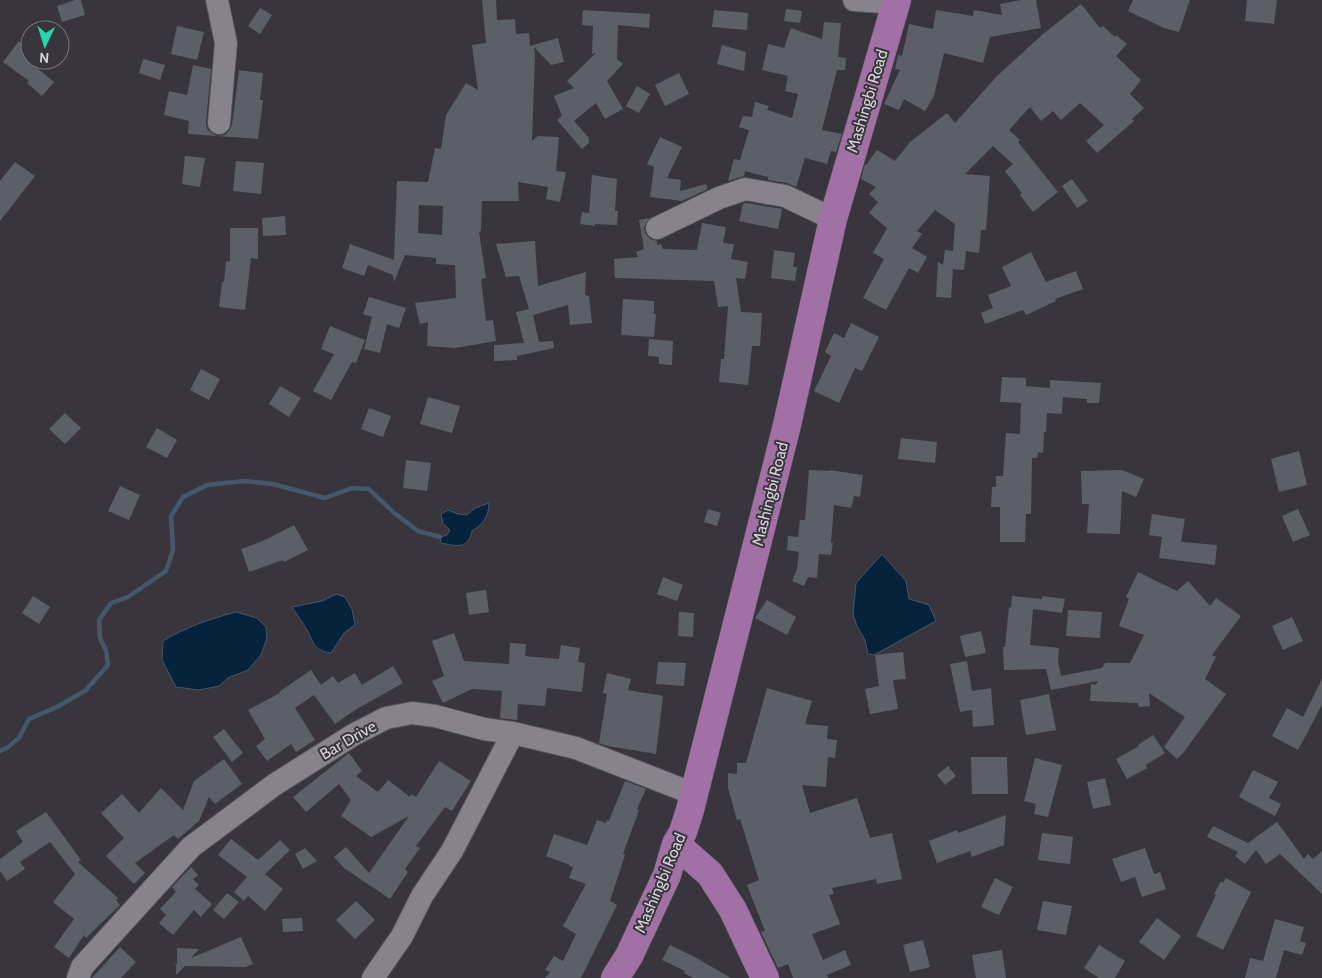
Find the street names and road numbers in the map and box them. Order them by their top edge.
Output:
street label: Mashingbi Road [842,47,892,155]
street label: Mashingbi Road [748,440,792,548]
street label: Bar Drive [316,716,380,764]
street label: Mashingbi Road [630,830,690,936]

